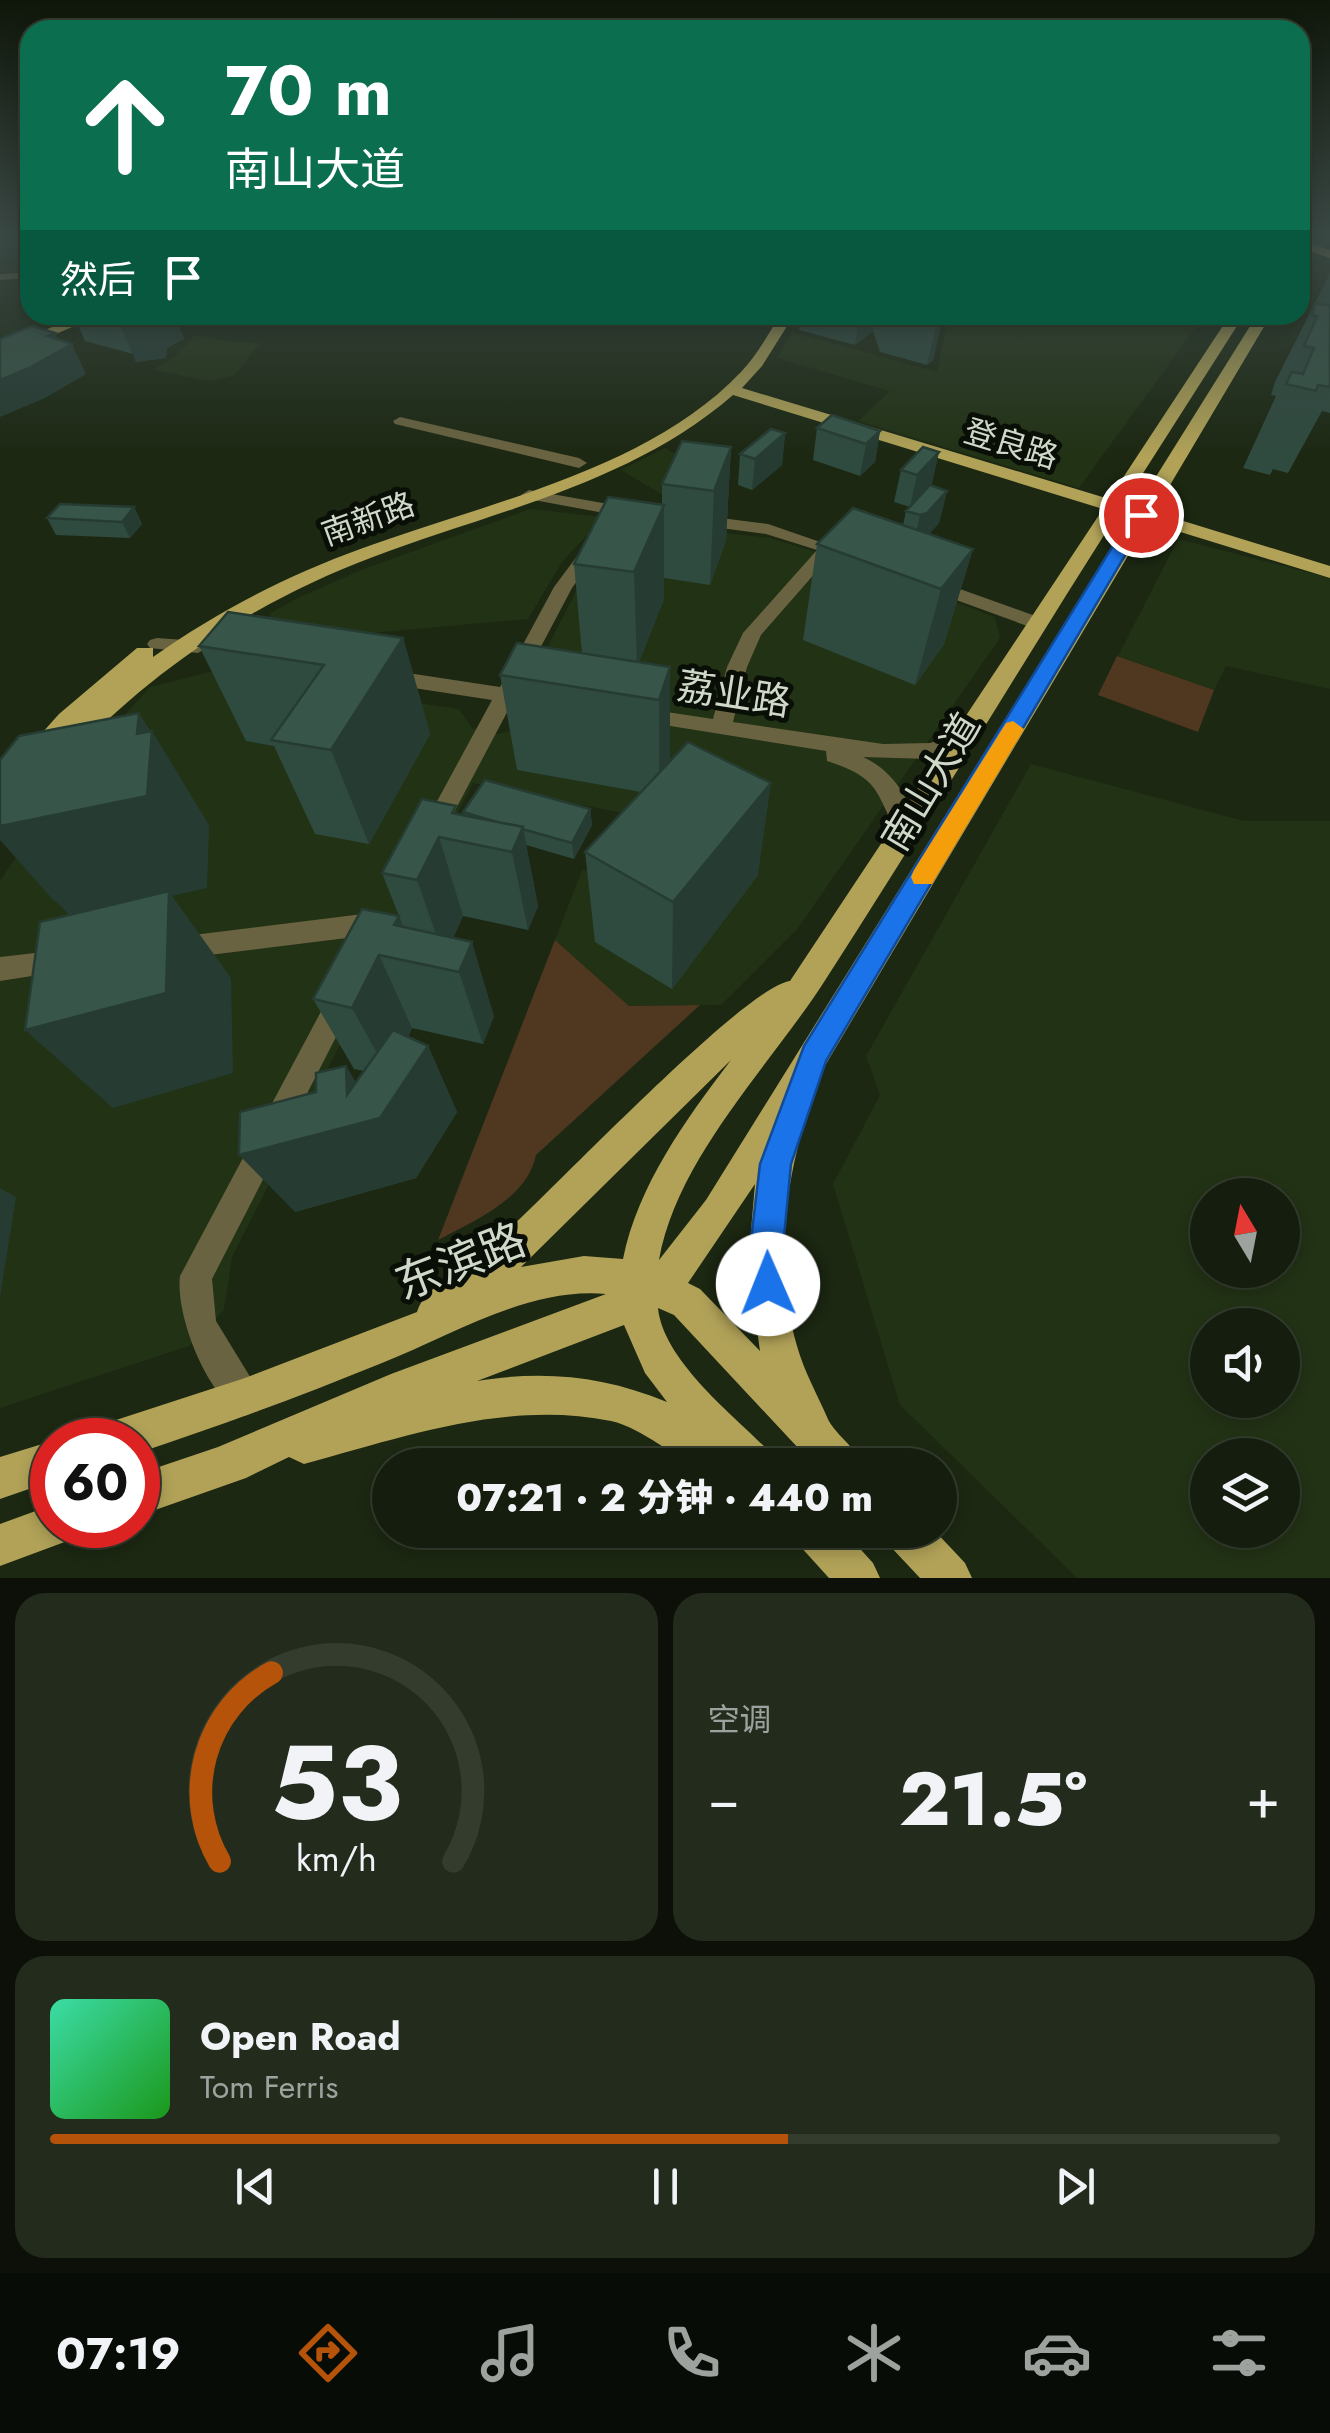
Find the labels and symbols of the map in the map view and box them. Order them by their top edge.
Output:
street label: 登良路 [958,408,1064,480]
pin [1099,473,1184,558]
street label: 南新路 [315,481,421,557]
street label: 荔业路 [673,657,795,730]
street label: 南山大道 [868,702,993,861]
north arrow [1190,1178,1300,1288]
street label: 东滨路 [386,1207,535,1316]
position arrow [716,1232,820,1336]
speed limit sign: 60 [30,1418,160,1548]

